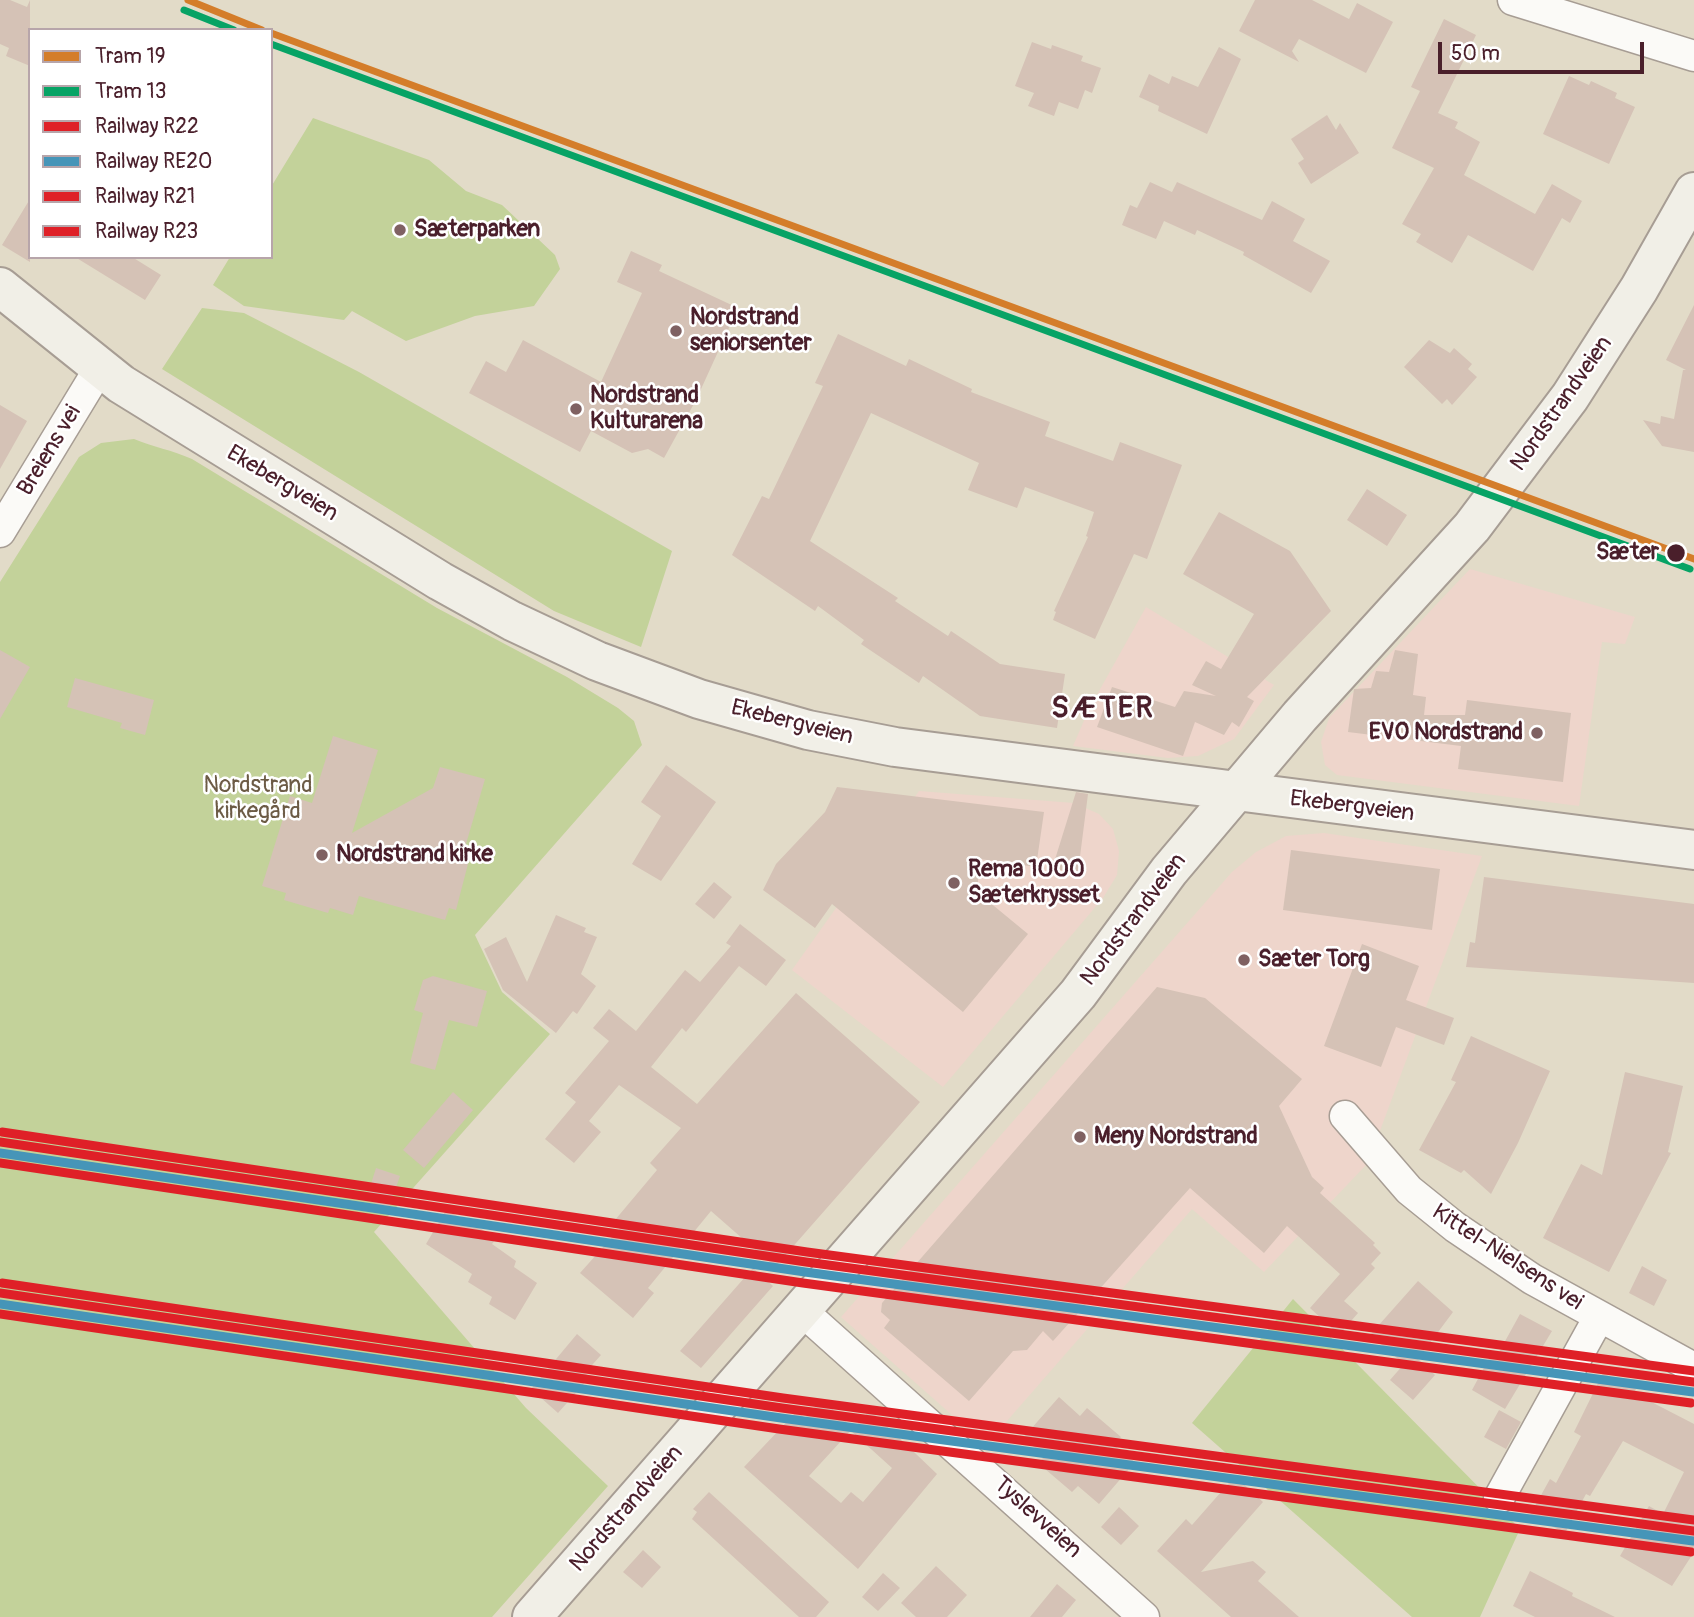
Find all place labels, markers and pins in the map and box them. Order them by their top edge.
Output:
place label: Sæterparken [414,216,540,244]
marker: Sæterparken [392,222,408,238]
place label: Nordstrand seniorsenter [690,304,812,358]
marker: Nordstrand seniorsenter [668,323,684,339]
place label: Nordstrand Kulturarena [590,382,703,436]
marker: Nordstrand Kulturarena [568,401,584,417]
place label: Sæter [1596,539,1659,567]
marker: Sæter [1665,542,1687,564]
place label: EVO Nordstrand [1369,719,1523,747]
marker: EVO Nordstrand [1529,725,1545,741]
place label: Nordstrand kirke [336,841,493,869]
marker: Nordstrand kirke [314,847,330,863]
place label: Rema 1000 Sæterkrysset [968,856,1100,910]
marker: Rema 1000 Sæterkrysset [946,875,962,891]
place label: Sæter Torg [1258,946,1370,974]
marker: Sæter Torg [1236,952,1252,968]
place label: Meny Nordstrand [1094,1123,1258,1151]
marker: Meny Nordstrand [1072,1129,1088,1145]

